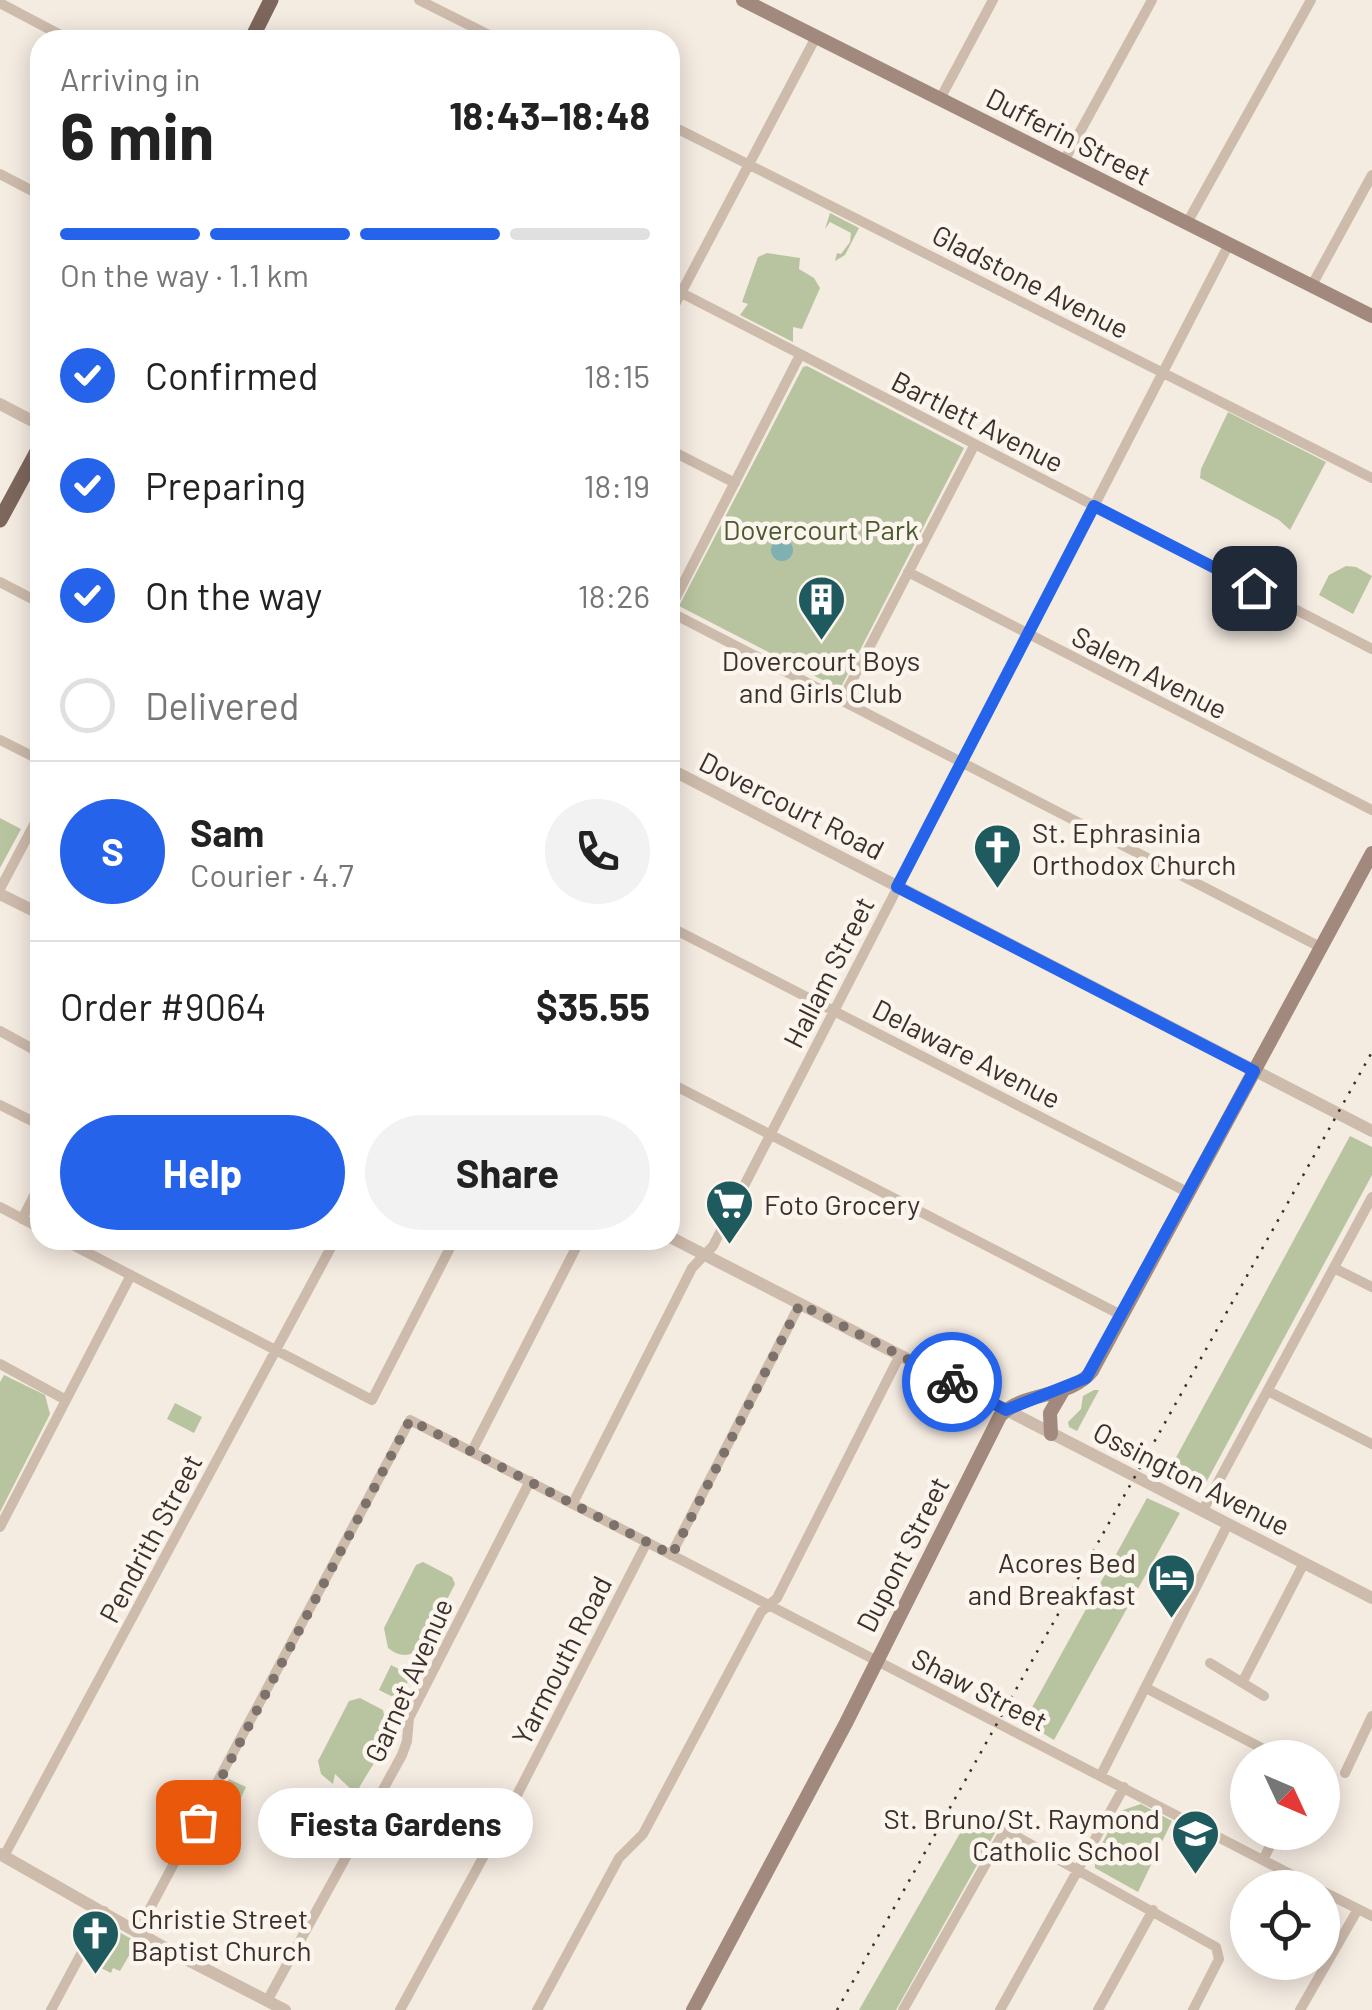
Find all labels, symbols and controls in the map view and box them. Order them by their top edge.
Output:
text: Arriving in [60,59,200,97]
street label: Dufferin Street [981,80,1157,192]
text: 18:43–18:48 [449,92,650,138]
text: 6 min [60,95,214,173]
street label: Gladstone Avenue [927,217,1135,345]
text: On the way · 1.1 km [60,255,309,293]
icon: check [60,348,115,403]
text: Confirmed [145,352,318,398]
text: 18:15 [584,356,650,394]
street label: Bartlett Avenue [886,363,1070,479]
icon: check [60,458,115,513]
text: Preparing [145,462,306,508]
text: 18:19 [583,466,650,504]
park label: Dovercourt Park [723,512,919,546]
pin [1212,546,1297,631]
icon: home [1227,561,1282,616]
icon: check [60,568,115,623]
text: On the way [145,572,322,618]
building icon: Dovercourt Boys and Girls Club [795,574,847,642]
text: 18:26 [578,576,650,614]
street label: Salem Avenue [1067,618,1233,726]
place label: Dovercourt Boys and Girls Club [722,643,920,709]
text: Delivered [145,682,299,728]
street label: Dovercourt Road [694,744,890,866]
button: phone [545,799,650,904]
text: Sam [190,809,264,855]
place label: St. Ephrasinia Orthodox Church [1032,815,1236,881]
church icon: St. Ephrasinia Orthodox Church [971,822,1023,890]
text: S [101,828,124,874]
text: Courier · 4.7 [190,855,354,893]
street label: Hallam Street [775,891,881,1053]
text: Order #9064 [60,983,267,1029]
text: $35.55 [536,983,650,1029]
street label: Delaware Avenue [867,991,1067,1115]
button: Help [60,1115,345,1230]
button: Share [365,1115,650,1230]
supermarket icon: Foto Grocery [703,1178,755,1246]
place label: Foto Grocery [764,1187,920,1221]
courier [902,1332,1002,1432]
icon: bike [925,1355,980,1410]
street label: Ossington Avenue [1088,1414,1296,1542]
street label: Pendrith Street [91,1448,209,1628]
street label: Dupont Street [848,1471,956,1637]
place label: Acores Bed and Breakfast [968,1545,1136,1611]
hotel icon: Acores Bed and Breakfast [1145,1552,1197,1620]
street label: Yarmouth Road [504,1570,618,1750]
street label: Garnet Avenue [357,1593,459,1767]
street label: Shaw Street [906,1640,1054,1738]
north arrow [1230,1740,1340,1850]
map controls [1230,1740,1340,1980]
pin [156,1780,241,1865]
callout: Fiesta Gardens [258,1787,533,1857]
icon: bag [171,1795,226,1850]
place label: St. Bruno/St. Raymond Catholic School [884,1801,1160,1867]
text: Fiesta Gardens [289,1804,502,1842]
school or university icon: St. Bruno/St. Raymond Catholic School [1169,1808,1221,1876]
button: locate [1230,1870,1340,1980]
place label: Christie Street Baptist Church [131,1901,312,1967]
church icon: Christie Street Baptist Church [70,1908,122,1976]

